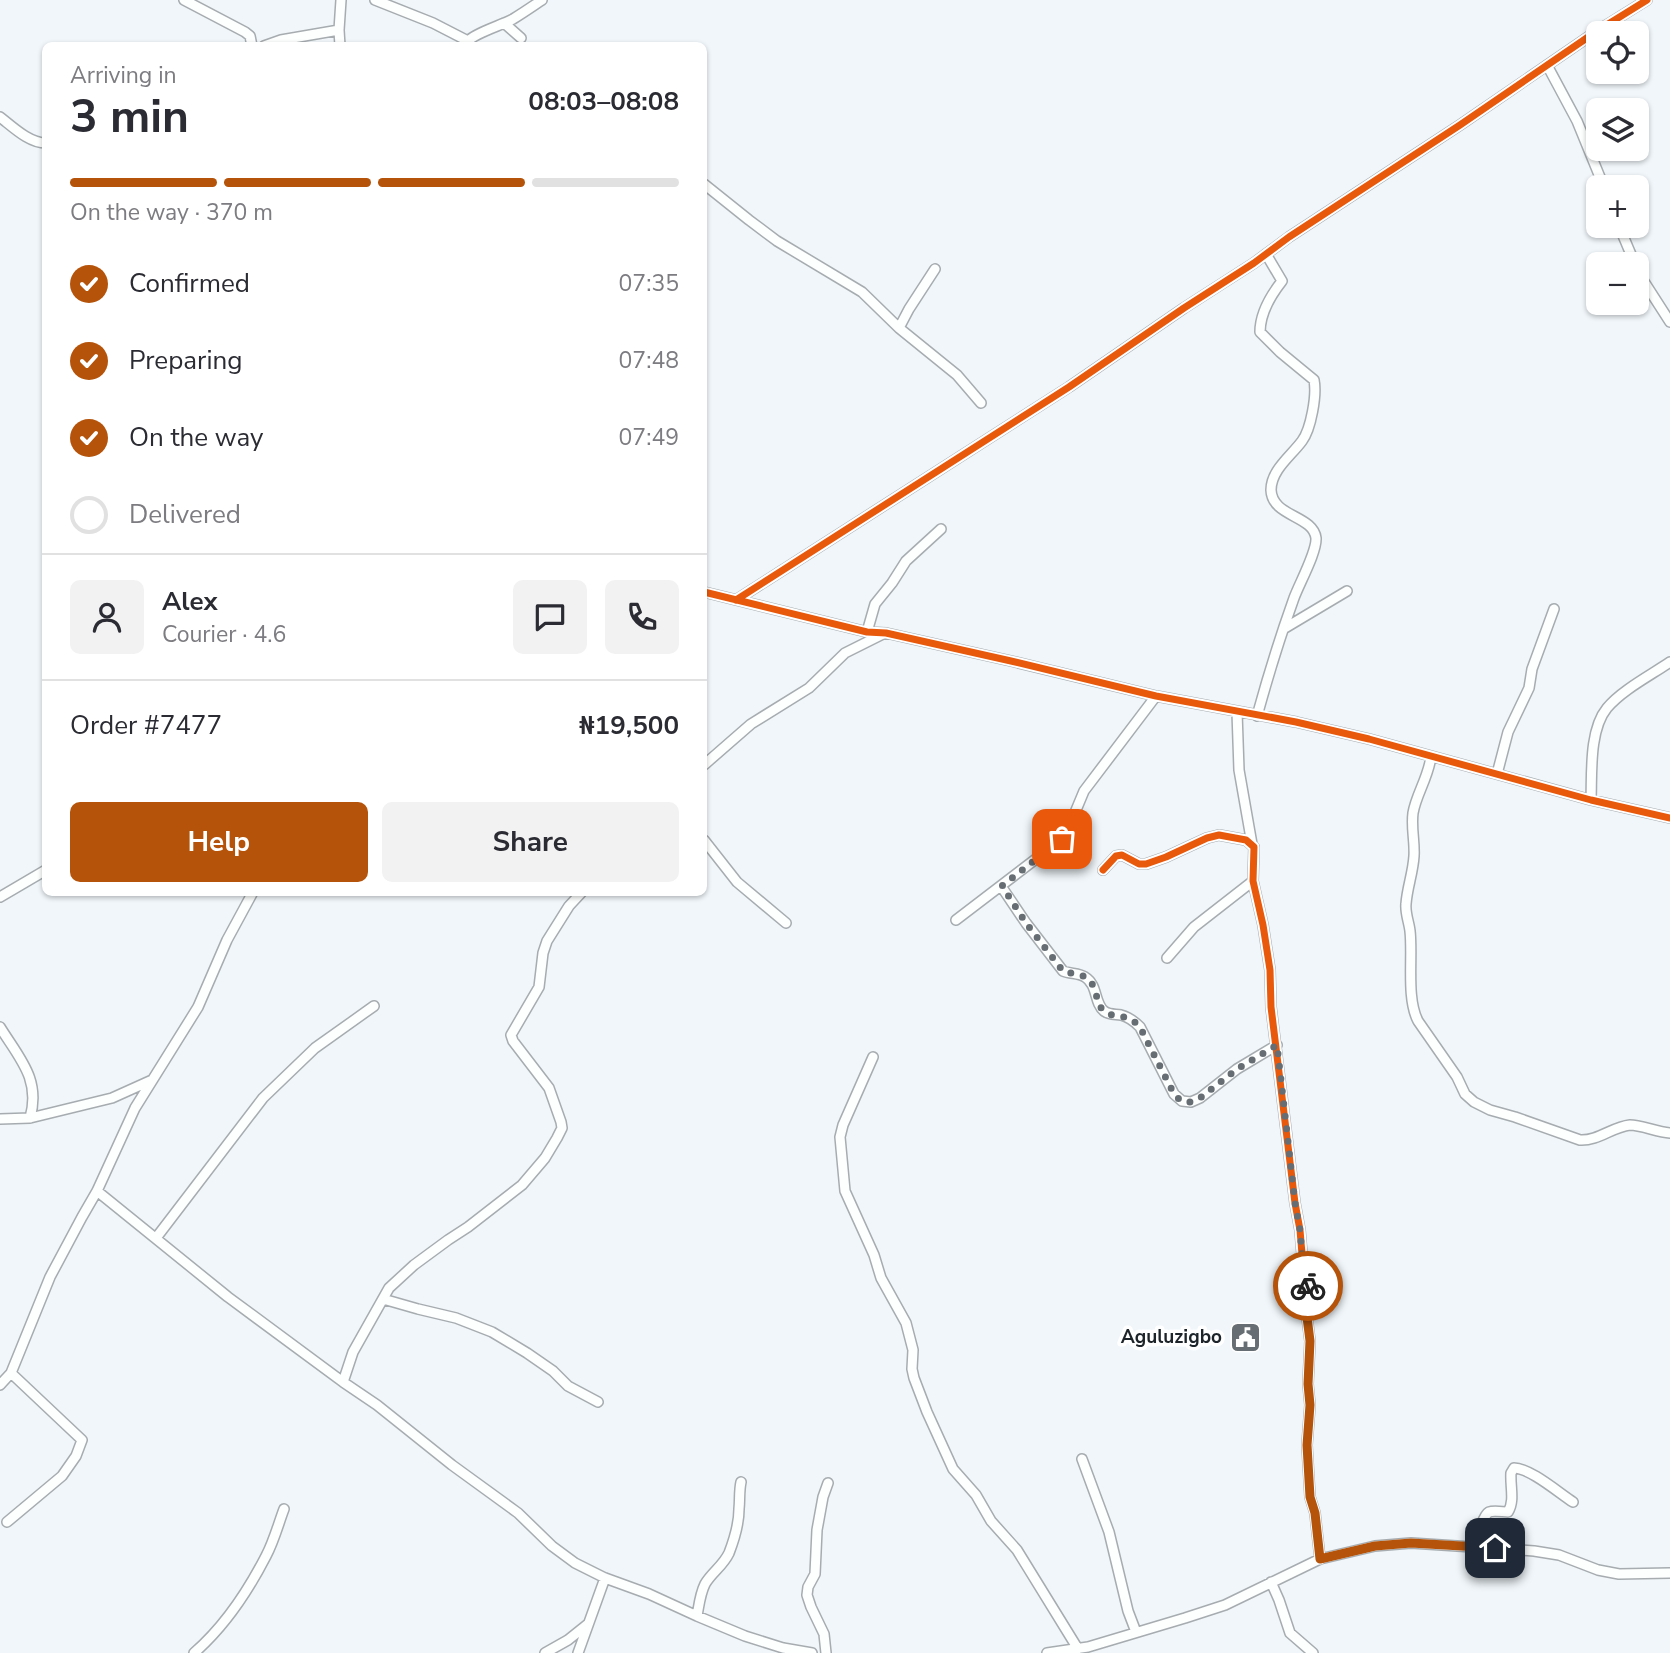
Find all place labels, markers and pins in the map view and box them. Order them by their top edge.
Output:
pin [1032,809,1092,869]
public building icon: Aguluzigbo [1228,1320,1262,1354]
place label: Aguluzigbo [1121,1324,1222,1350]
pin [1465,1518,1525,1578]

